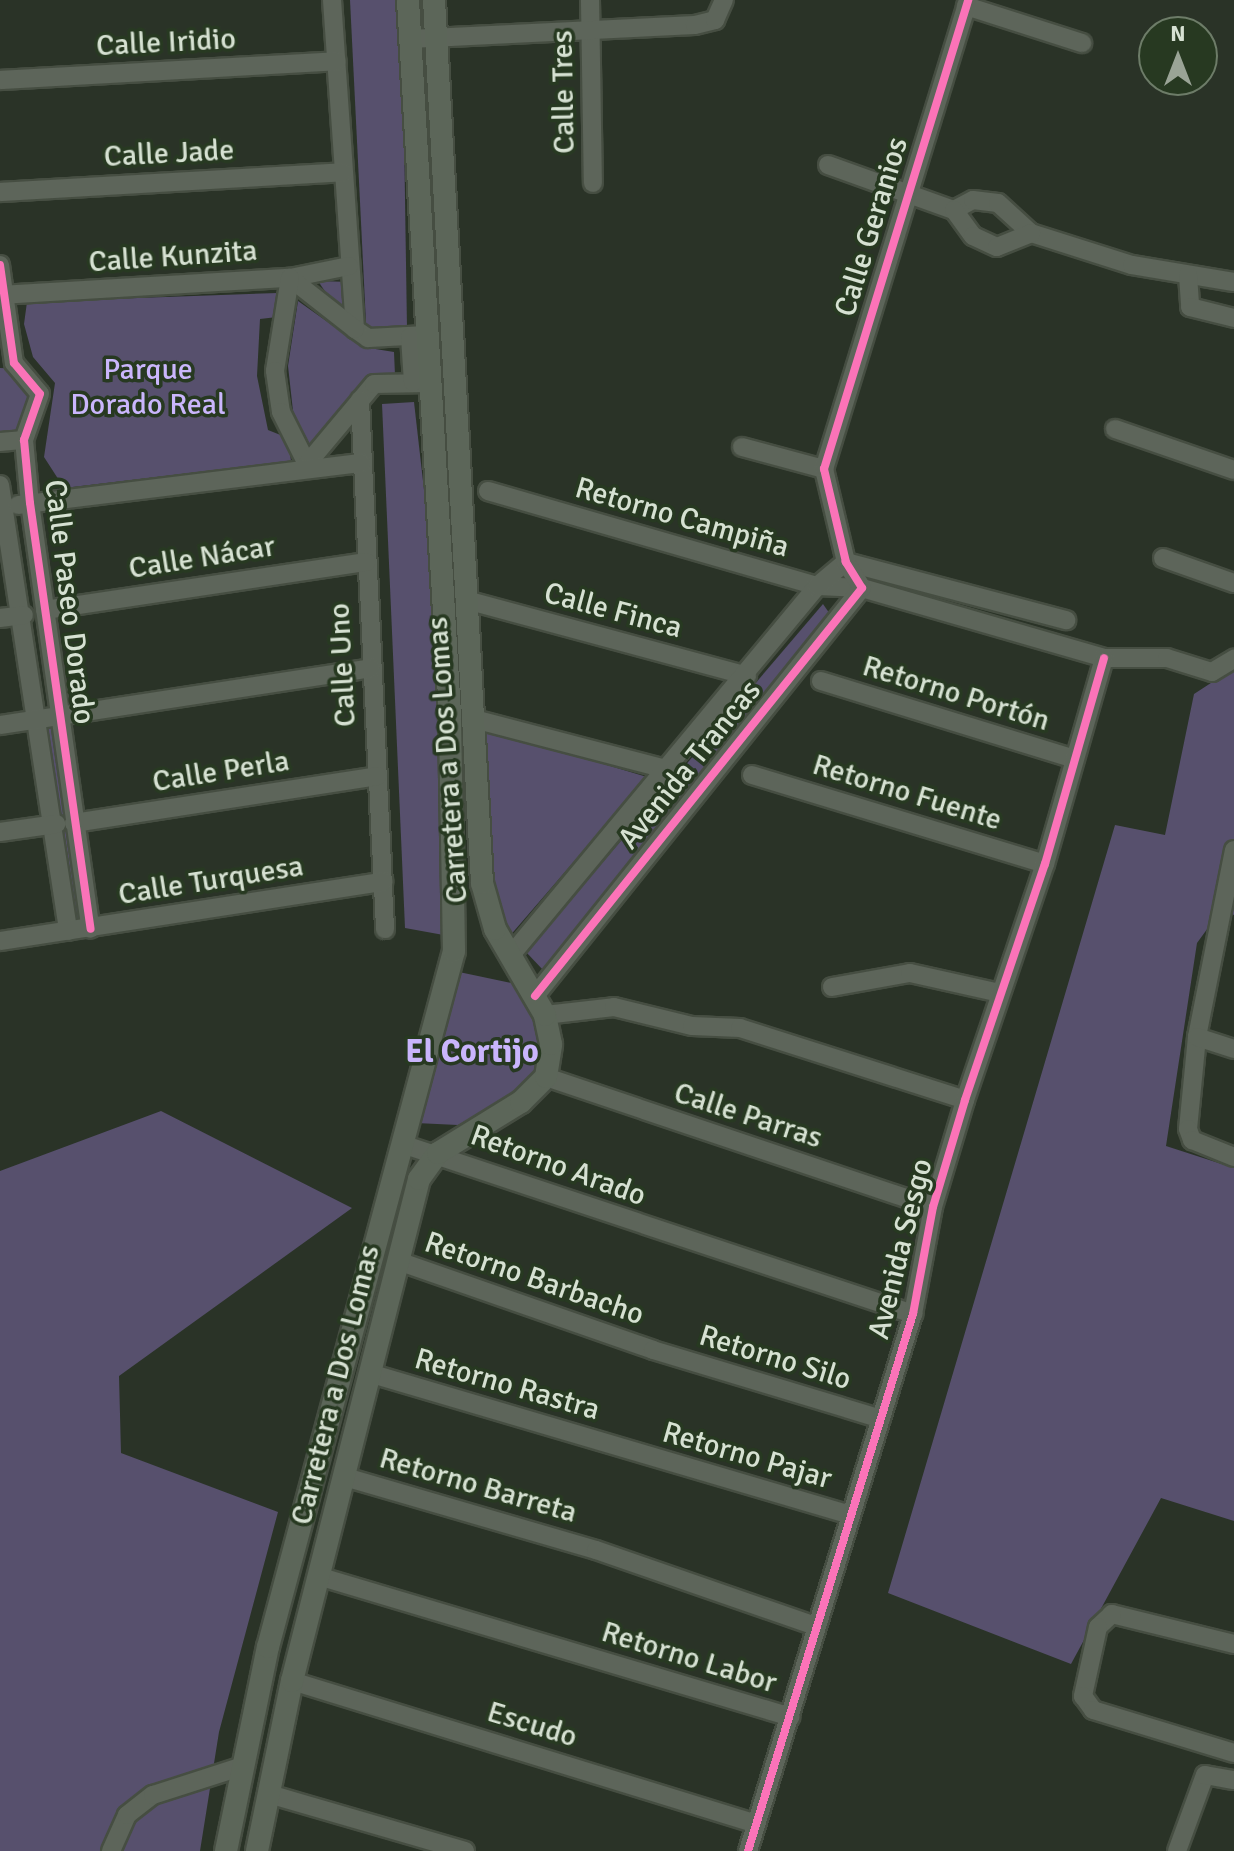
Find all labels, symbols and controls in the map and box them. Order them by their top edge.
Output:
north arrow [1138,16,1218,96]
text: N [1170,20,1186,47]
street label: Calle Iridio [95,21,237,65]
street label: Calle Tres [545,30,583,154]
street label: Calle Jade [103,133,235,175]
street label: Calle Geranios [828,133,916,321]
street label: Calle Kunzita [87,233,259,281]
park label: Parque Dorado Real [70,352,226,422]
street label: Retorno Campiña [571,470,793,566]
street label: Calle Paseo Dorado [36,478,102,726]
street label: Calle Nácar [126,529,278,587]
street label: Calle Finca [540,575,686,647]
street label: Calle Uno [322,602,364,728]
street label: Carretera a Dos Lomas [420,616,476,904]
street label: Retorno Portón [858,648,1054,740]
street label: Avenida Trancas [611,673,769,857]
street label: Calle Perla [150,743,292,801]
street label: Retorno Fuente [808,747,1006,839]
street label: Calle Turquesa [116,849,306,913]
district label: El Cortijo [405,1033,539,1071]
street label: Calle Parras [669,1075,827,1157]
street label: Retorno Arado [465,1118,651,1214]
street label: Avenida Sesgo [861,1155,941,1343]
street label: Retorno Barbacho [420,1225,648,1333]
street label: Carretera a Dos Lomas [284,1241,388,1529]
street label: Retorno Silo [695,1318,855,1398]
street label: Retorno Rastra [410,1341,604,1429]
street label: Retorno Pajar [658,1415,836,1497]
street label: Retorno Barreta [375,1441,581,1531]
street label: Retorno Labor [597,1614,781,1702]
street label: Escudo [483,1694,581,1756]

